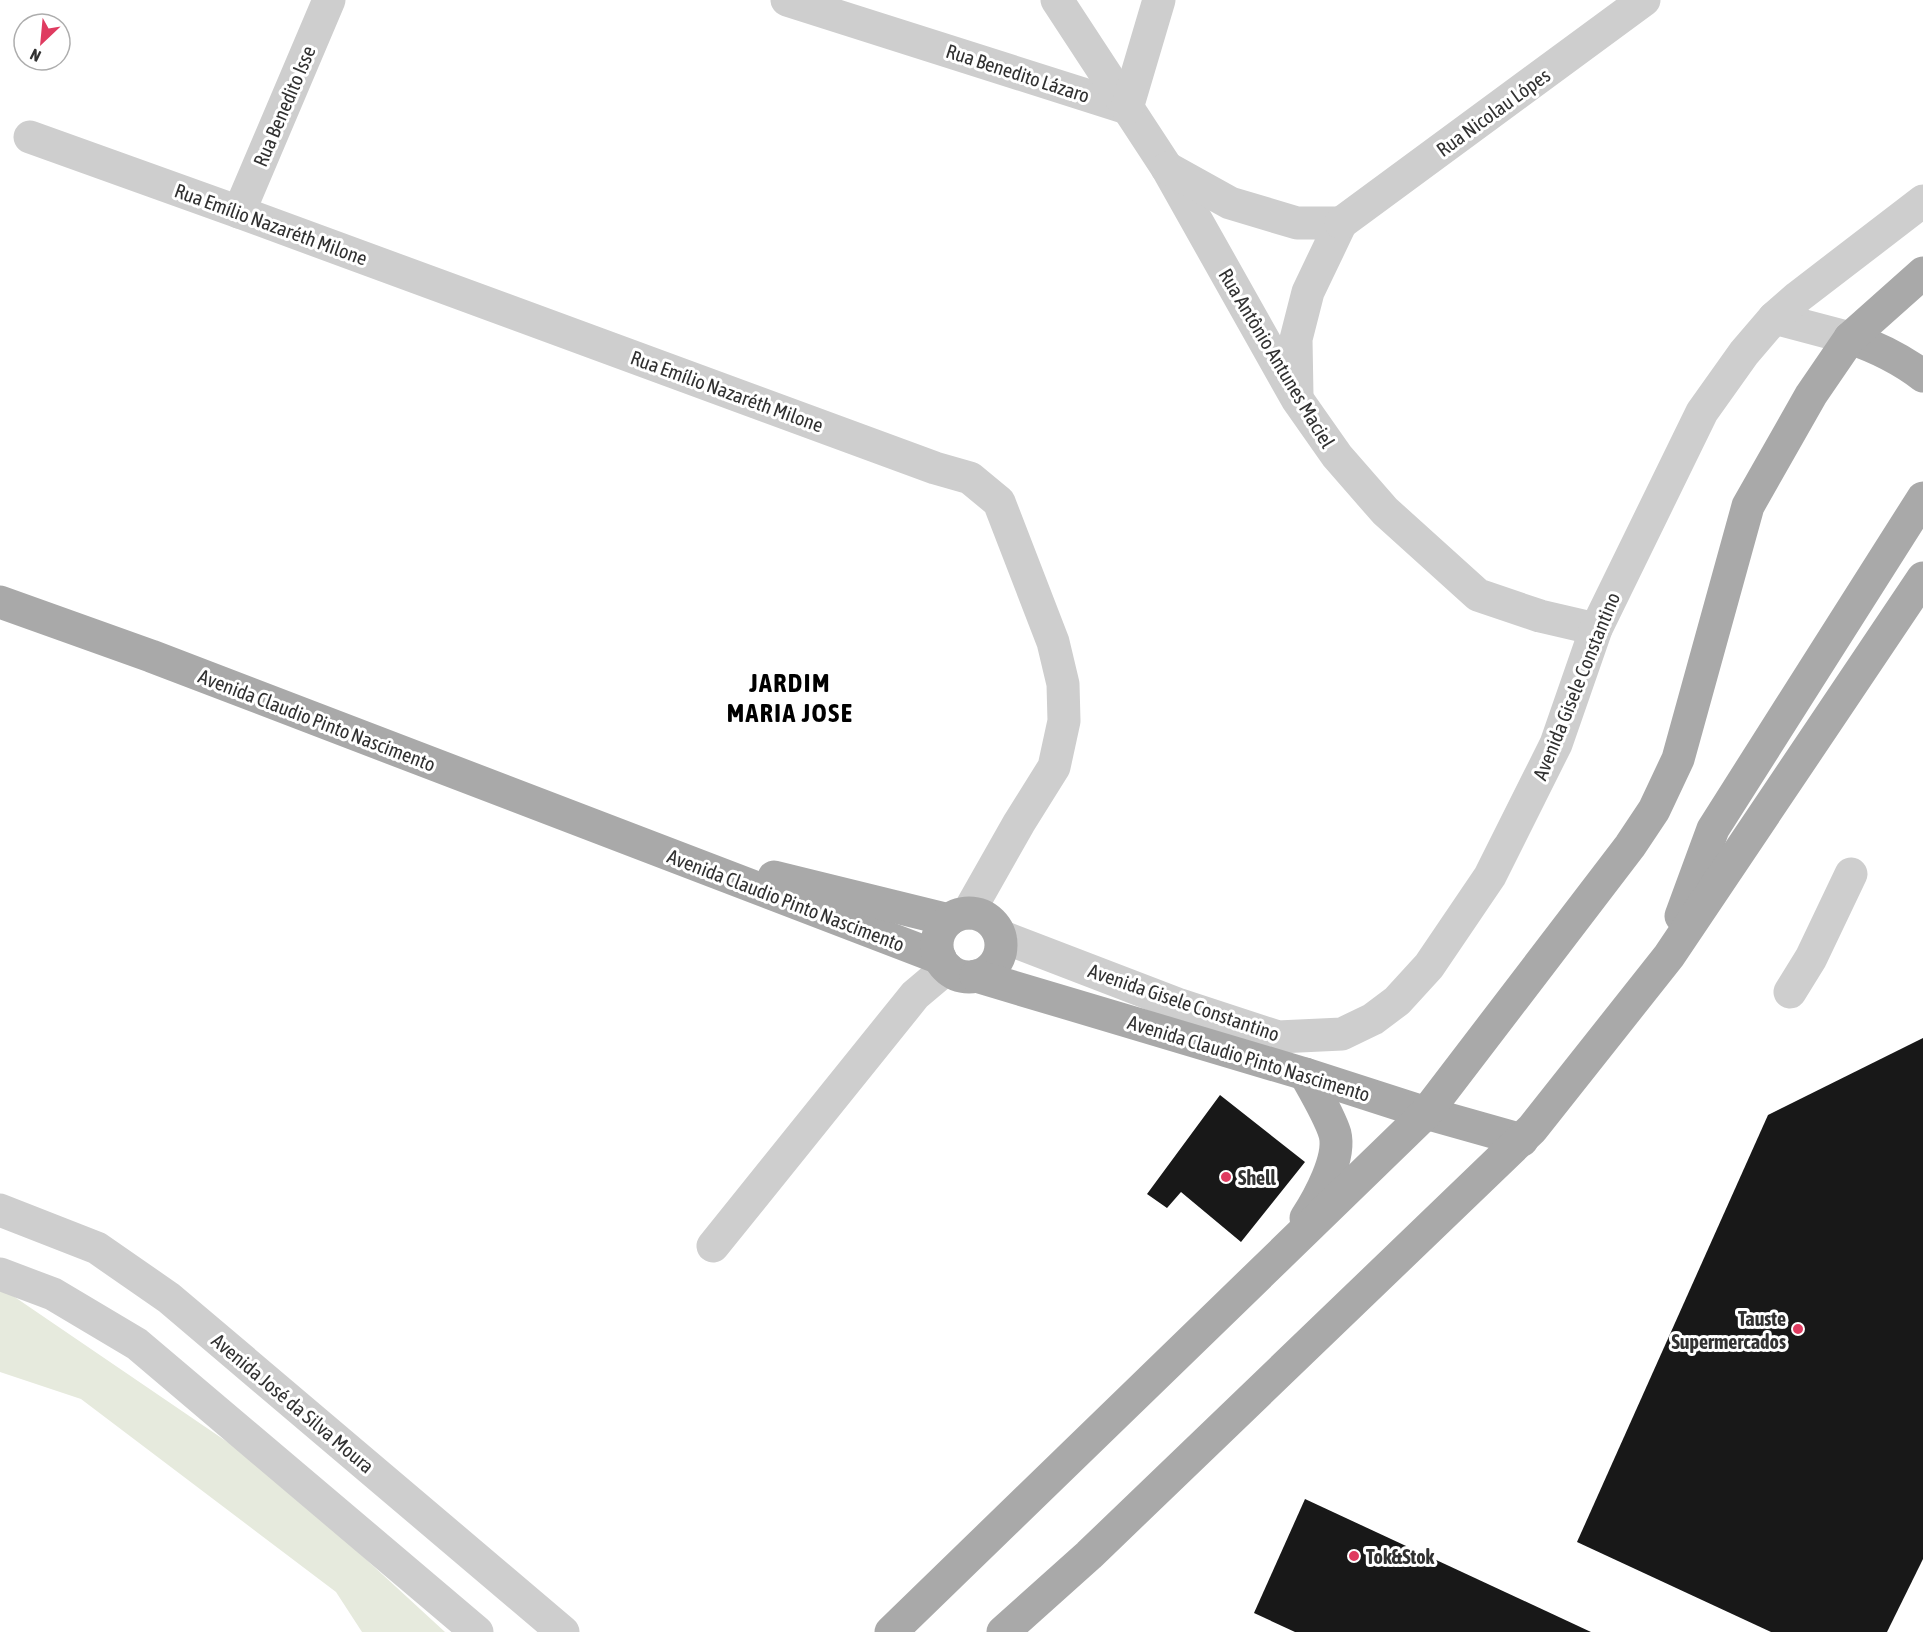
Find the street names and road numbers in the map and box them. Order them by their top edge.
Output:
street label: Rua Benedito Lázaro [943,39,1093,107]
street label: Rua Benedito Isse [248,42,320,170]
street label: Rua Nicolau Lópes [1432,63,1554,161]
street label: Rua Emílio Nazaréth Milone [172,178,370,270]
street label: Rua Antônio Antunes Maciel [1214,264,1340,452]
street label: Rua Emílio Nazaréth Milone [628,345,826,437]
street label: Avenida Gisele Constantino [1528,589,1624,783]
street label: Avenida Claudio Pinto Nascimento [195,664,439,776]
street label: Avenida Claudio Pinto Nascimento [664,844,908,956]
street label: Avenida Gisele Constantino [1086,959,1282,1045]
street label: Avenida Claudio Pinto Nascimento [1125,1010,1373,1106]
street label: Avenida José da Silva Moura [207,1329,379,1477]

